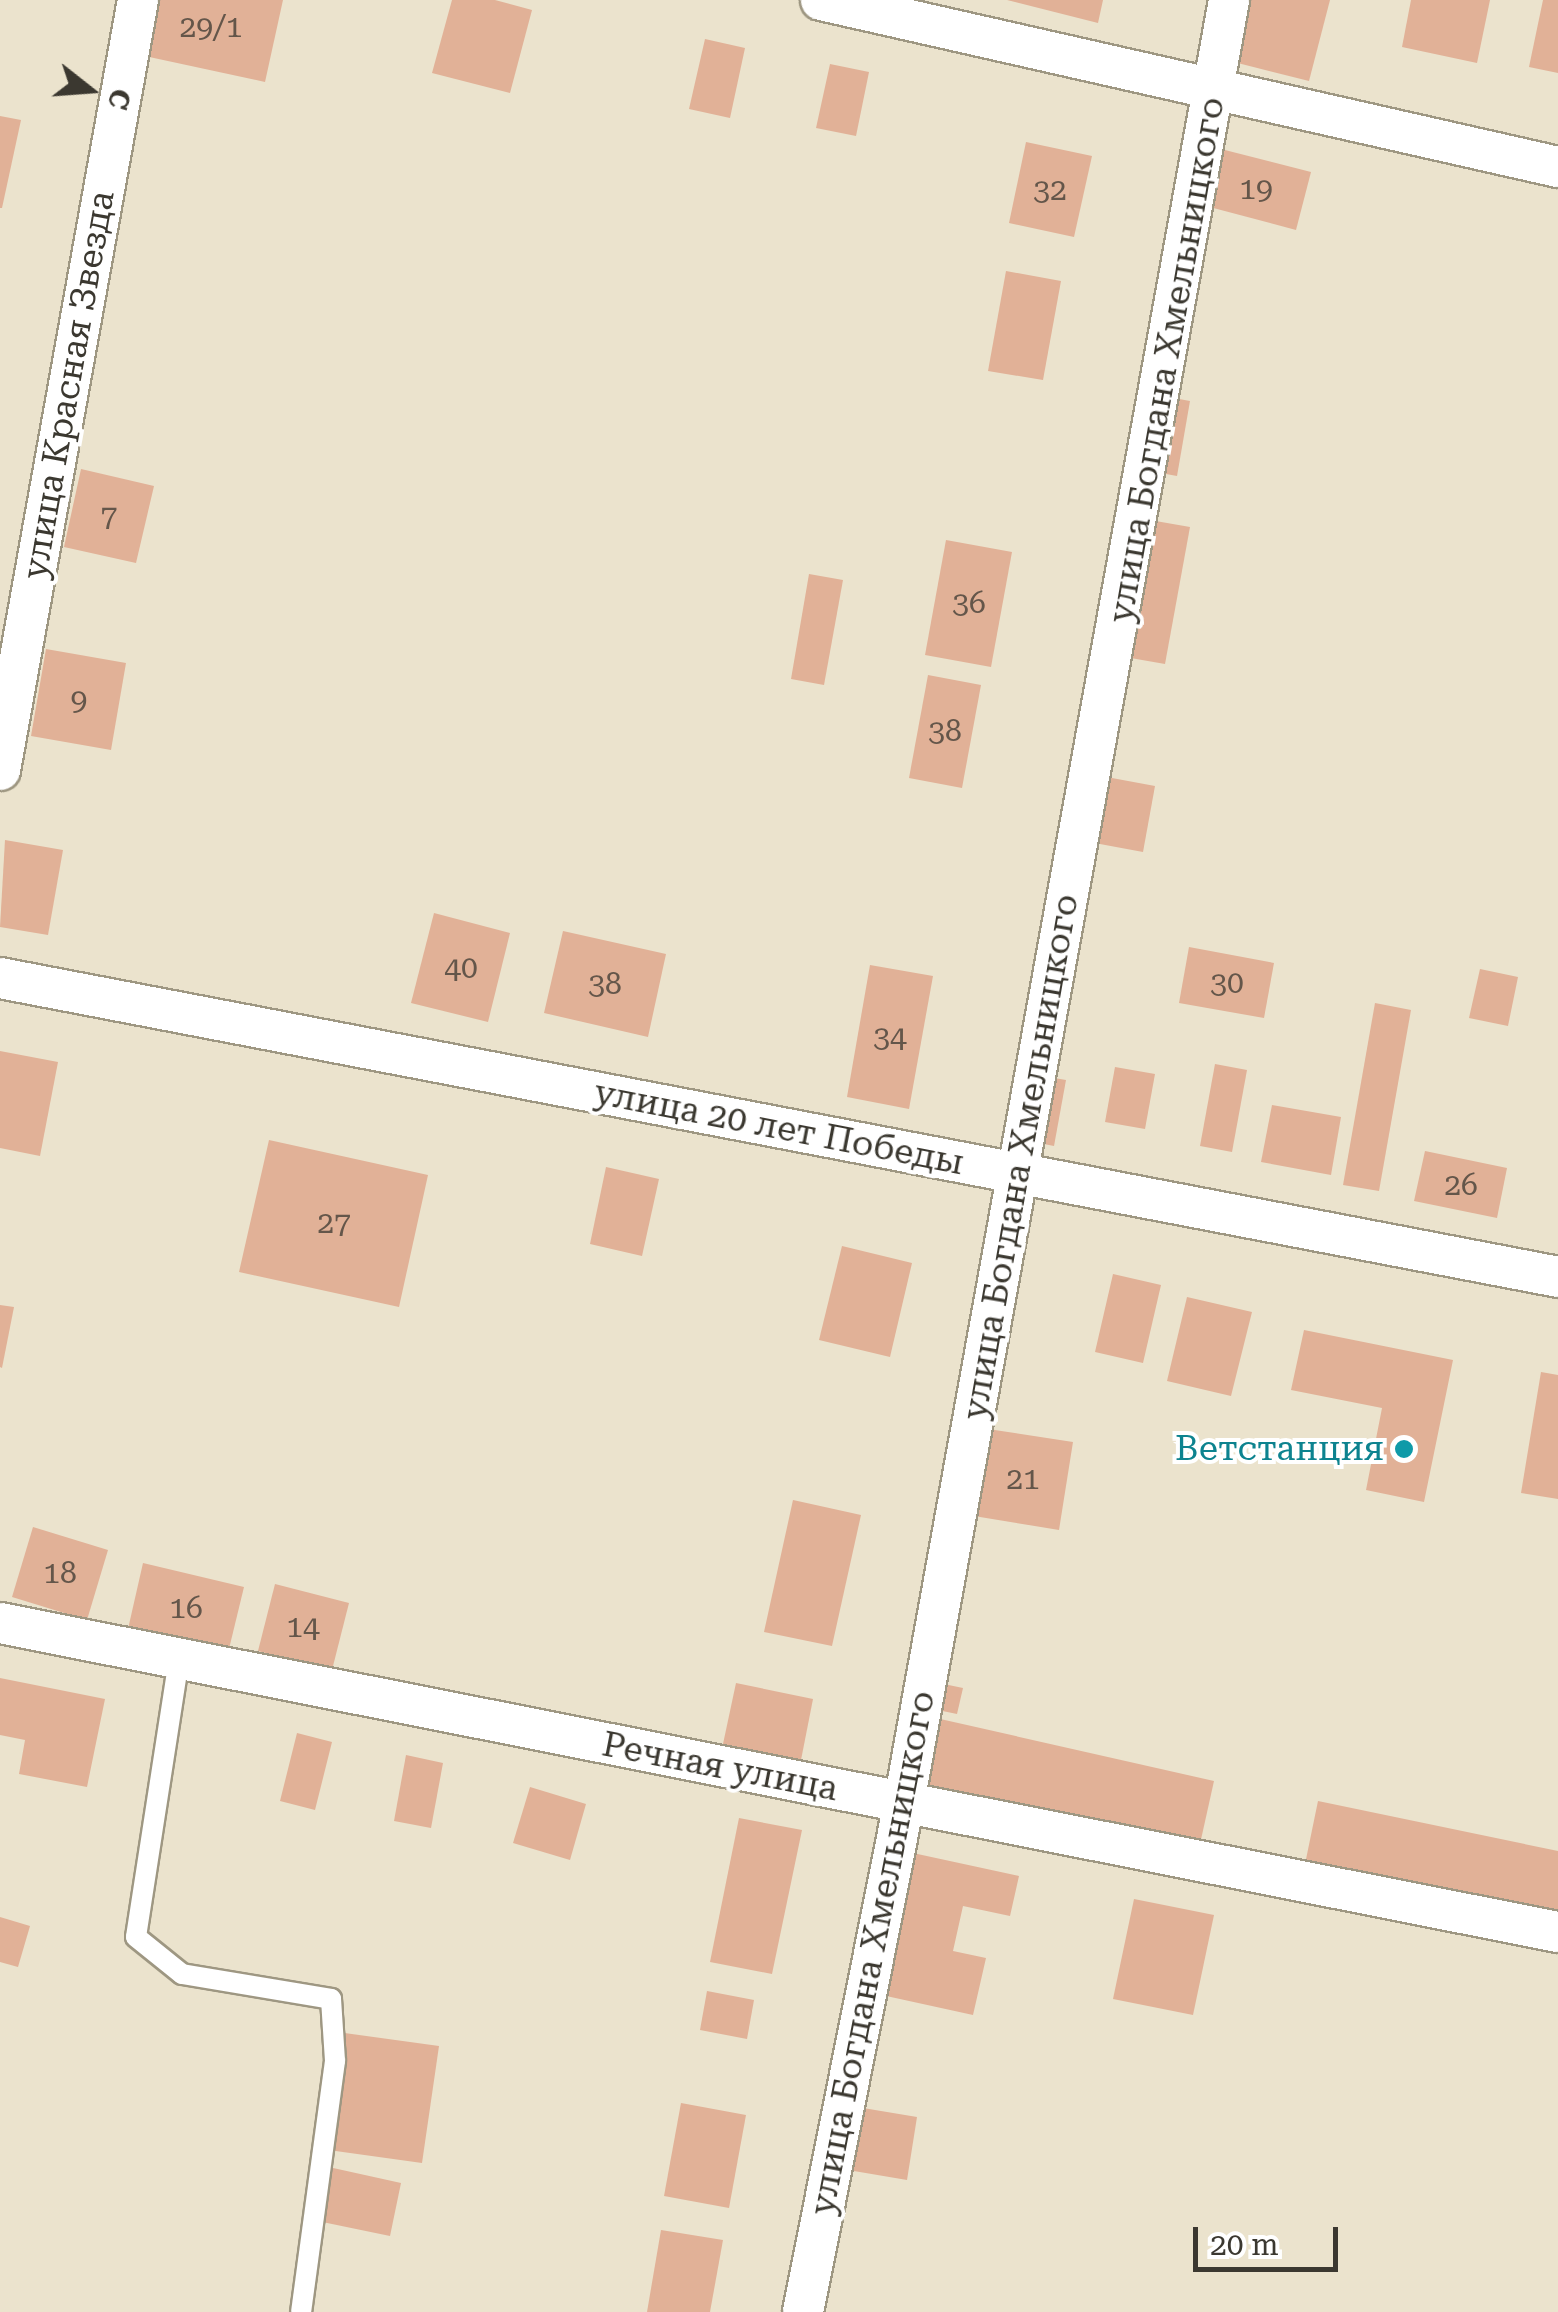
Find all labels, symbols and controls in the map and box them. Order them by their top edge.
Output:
house number: 29/1 [180,9,242,45]
north arrow [40,40,140,140]
text: С [101,85,138,113]
street label: улица Богдана Хмельницкого [1100,94,1234,626]
house number: 19 [1239,171,1273,207]
house number: 32 [1033,172,1067,208]
street label: улица Красная Звезда [14,188,124,582]
house number: 7 [101,498,117,534]
house number: 36 [952,585,986,621]
house number: 9 [71,682,87,718]
house number: 38 [928,713,962,749]
street label: улица Богдана Хмельницкого [954,891,1088,1423]
house number: 40 [444,950,478,986]
house number: 30 [1210,965,1244,1001]
house number: 38 [588,966,622,1002]
house number: 34 [873,1019,907,1055]
street label: улица 20 лет Победы [591,1072,967,1184]
house number: 26 [1444,1167,1478,1203]
house number: 27 [317,1205,351,1241]
place label: Ветстанция [1175,1428,1384,1470]
marker: Ветстанция [1393,1438,1415,1460]
house number: 21 [1006,1461,1040,1497]
house number: 18 [43,1555,77,1591]
house number: 16 [169,1590,203,1626]
house number: 14 [286,1609,320,1645]
street label: улица Богдана Хмельницкого [802,1687,944,2219]
street label: Речная улица [599,1724,841,1810]
scale bar [1198,2207,1343,2269]
text: 20 m [1210,2227,1279,2262]

